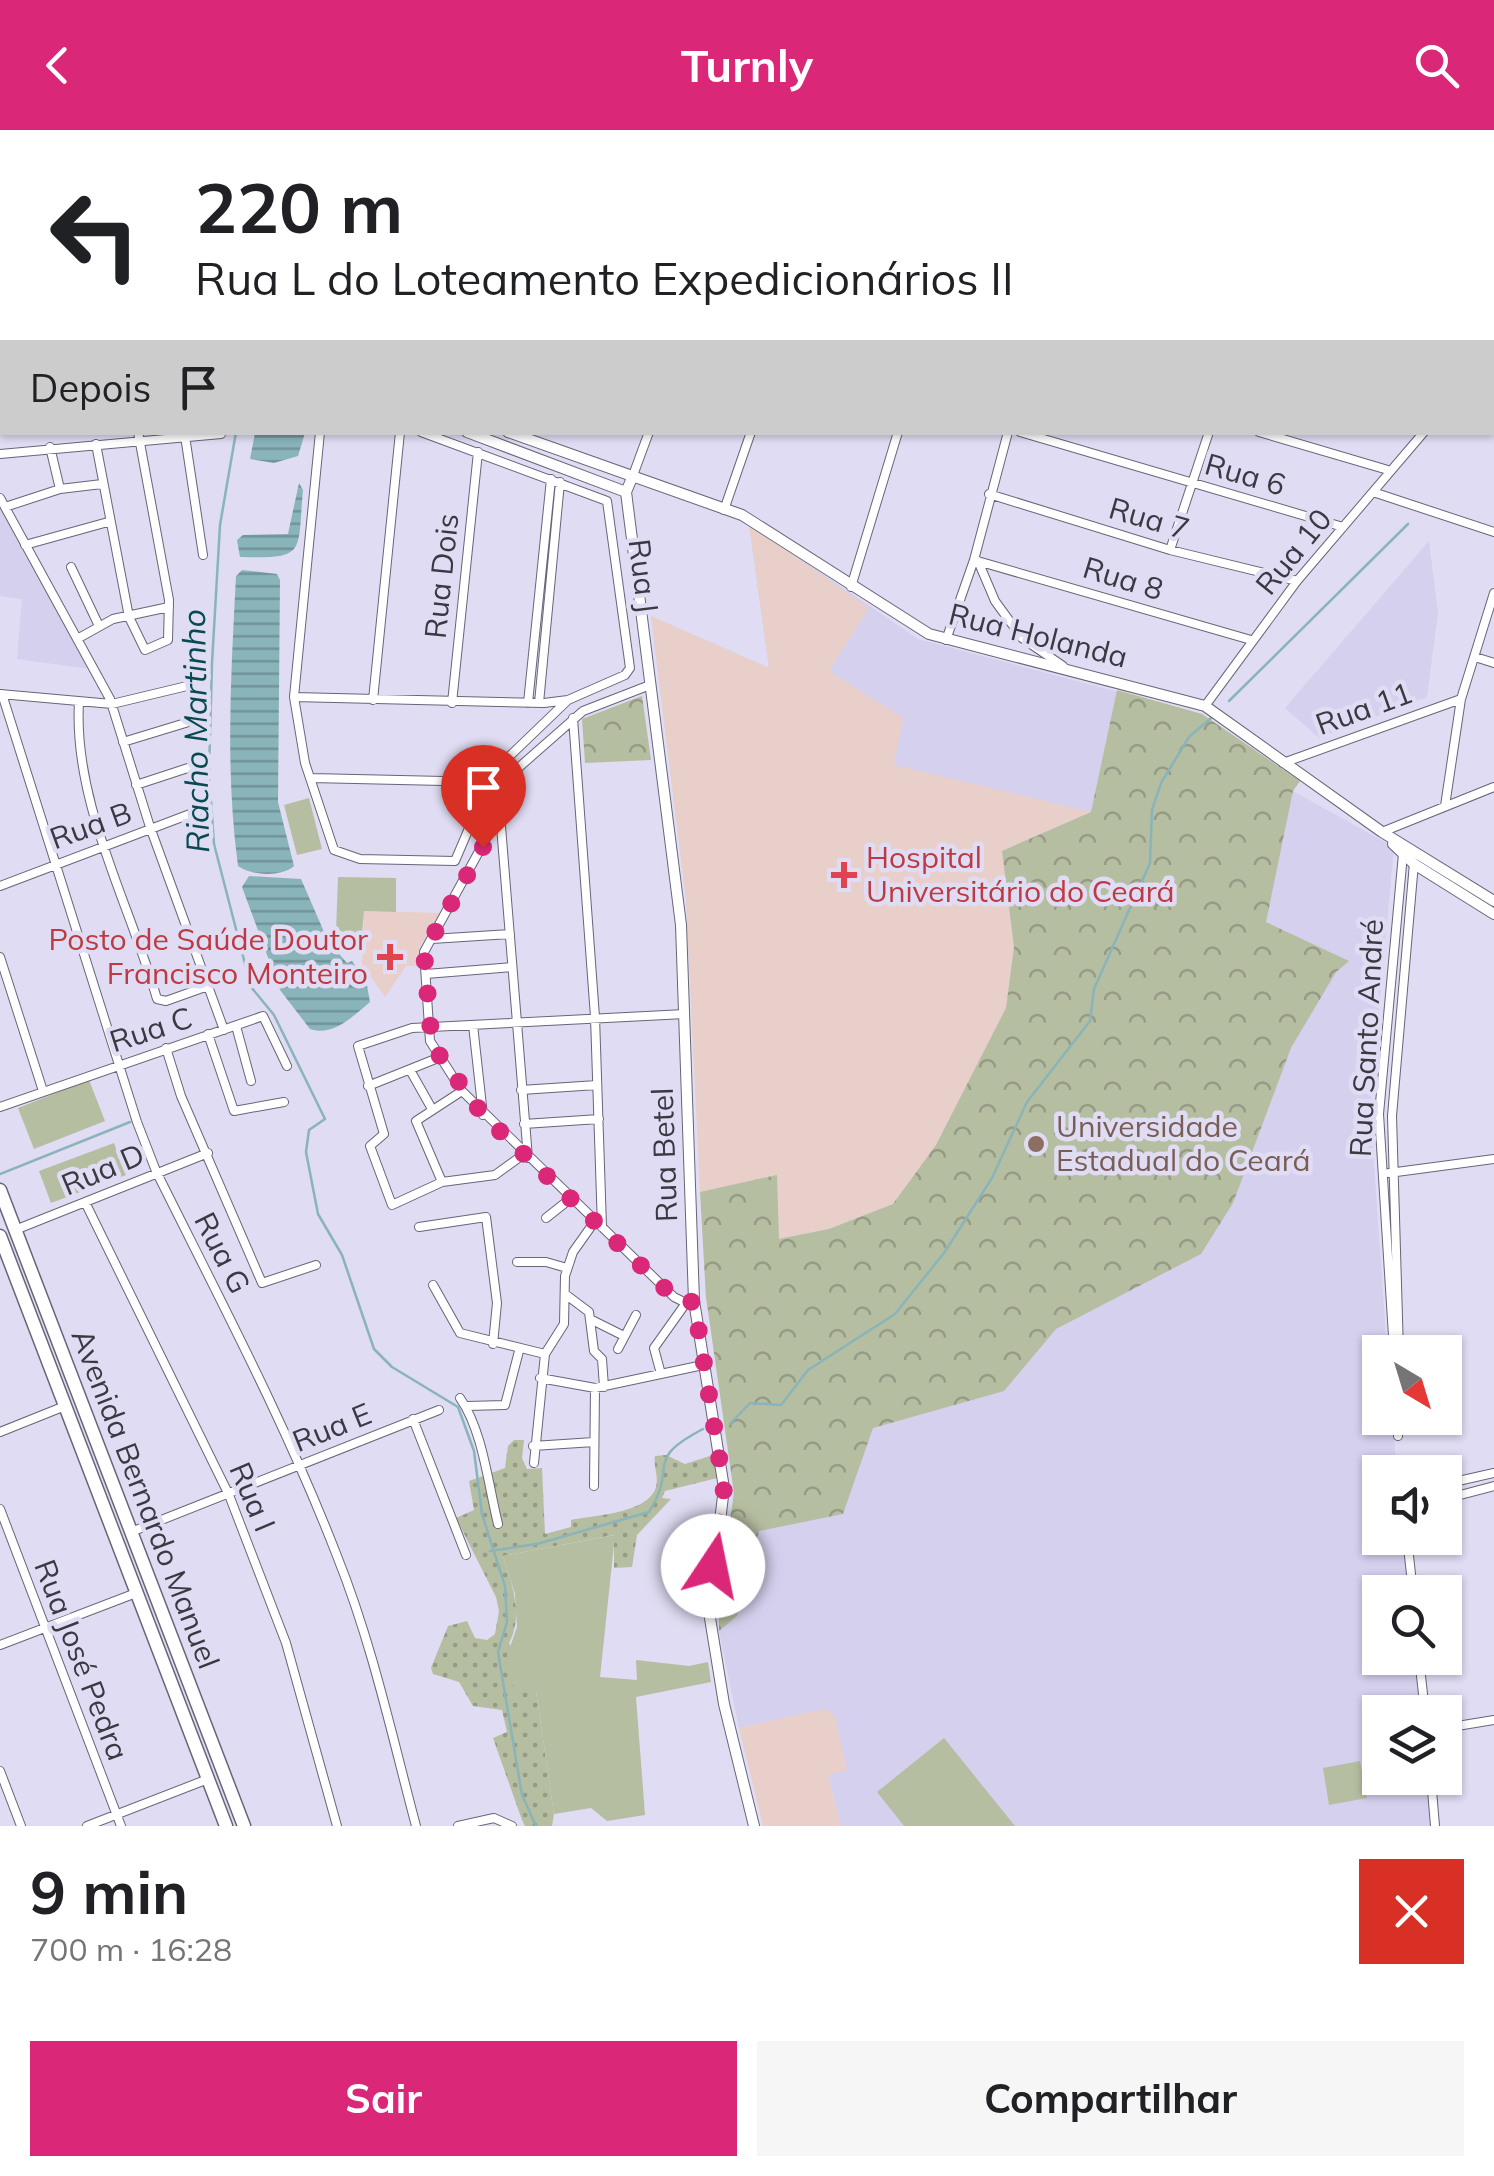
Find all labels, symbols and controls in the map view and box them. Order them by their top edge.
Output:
text: Turnly [681,37,813,93]
icon: back [30,38,85,93]
icon: search [1409,38,1464,93]
text: 220 m [195,163,403,251]
icon: left [30,170,160,300]
text: Rua L do Loteamento Expedicionários II [195,250,1014,306]
icon: arrive [171,360,226,415]
text: Depois [30,364,151,412]
street label: Rua 6 [1201,444,1290,504]
street label: Rua 7 [1105,488,1194,548]
street label: Rua 10 [1247,501,1339,602]
street label: Rua Dois [416,512,466,640]
street label: Rua J [621,537,667,615]
street label: Rua 8 [1079,548,1168,608]
street label: Rua Holanda [945,594,1131,676]
water label: Riacho Martinho [173,609,217,853]
street label: Rua 11 [1310,673,1417,743]
pin [441,745,526,848]
icon: arrive [456,760,511,815]
street label: Rua B [45,793,137,857]
place label: Hospital Universitário do Ceará [866,838,1175,910]
marker: Hospital Universitário do Ceará [831,862,857,888]
street label: Rua Santo André [1341,918,1391,1158]
place label: Posto de Saúde Doutor Francisco Monteiro [48,920,368,992]
marker: Posto de Saúde Doutor Francisco Monteiro [377,944,403,970]
street label: Rua C [105,998,197,1060]
street label: Rua Betel [643,1087,685,1223]
place label: Universidade Estadual do Ceará [1056,1107,1311,1179]
marker: Universidade Estadual do Ceará [1025,1133,1047,1155]
street label: Rua D [55,1135,150,1203]
street label: Rua G [186,1206,259,1299]
street label: Avenida Bernardo Manuel [64,1323,228,1674]
north arrow [1362,1335,1462,1435]
map controls [1362,1335,1462,1795]
street label: Rua E [287,1394,377,1460]
button: sound [1362,1455,1462,1555]
street label: Rua I [221,1456,284,1537]
position arrow [661,1514,765,1618]
street label: Rua José Pedra [26,1554,138,1765]
button: search [1362,1575,1462,1675]
button: layers [1362,1695,1462,1795]
text: 9 min [30,1854,188,1929]
button: close [1359,1859,1464,1964]
text: 700 m · 16:28 [30,1929,232,1969]
button: Sair [30,2041,737,2156]
button: Compartilhar [757,2041,1464,2156]

